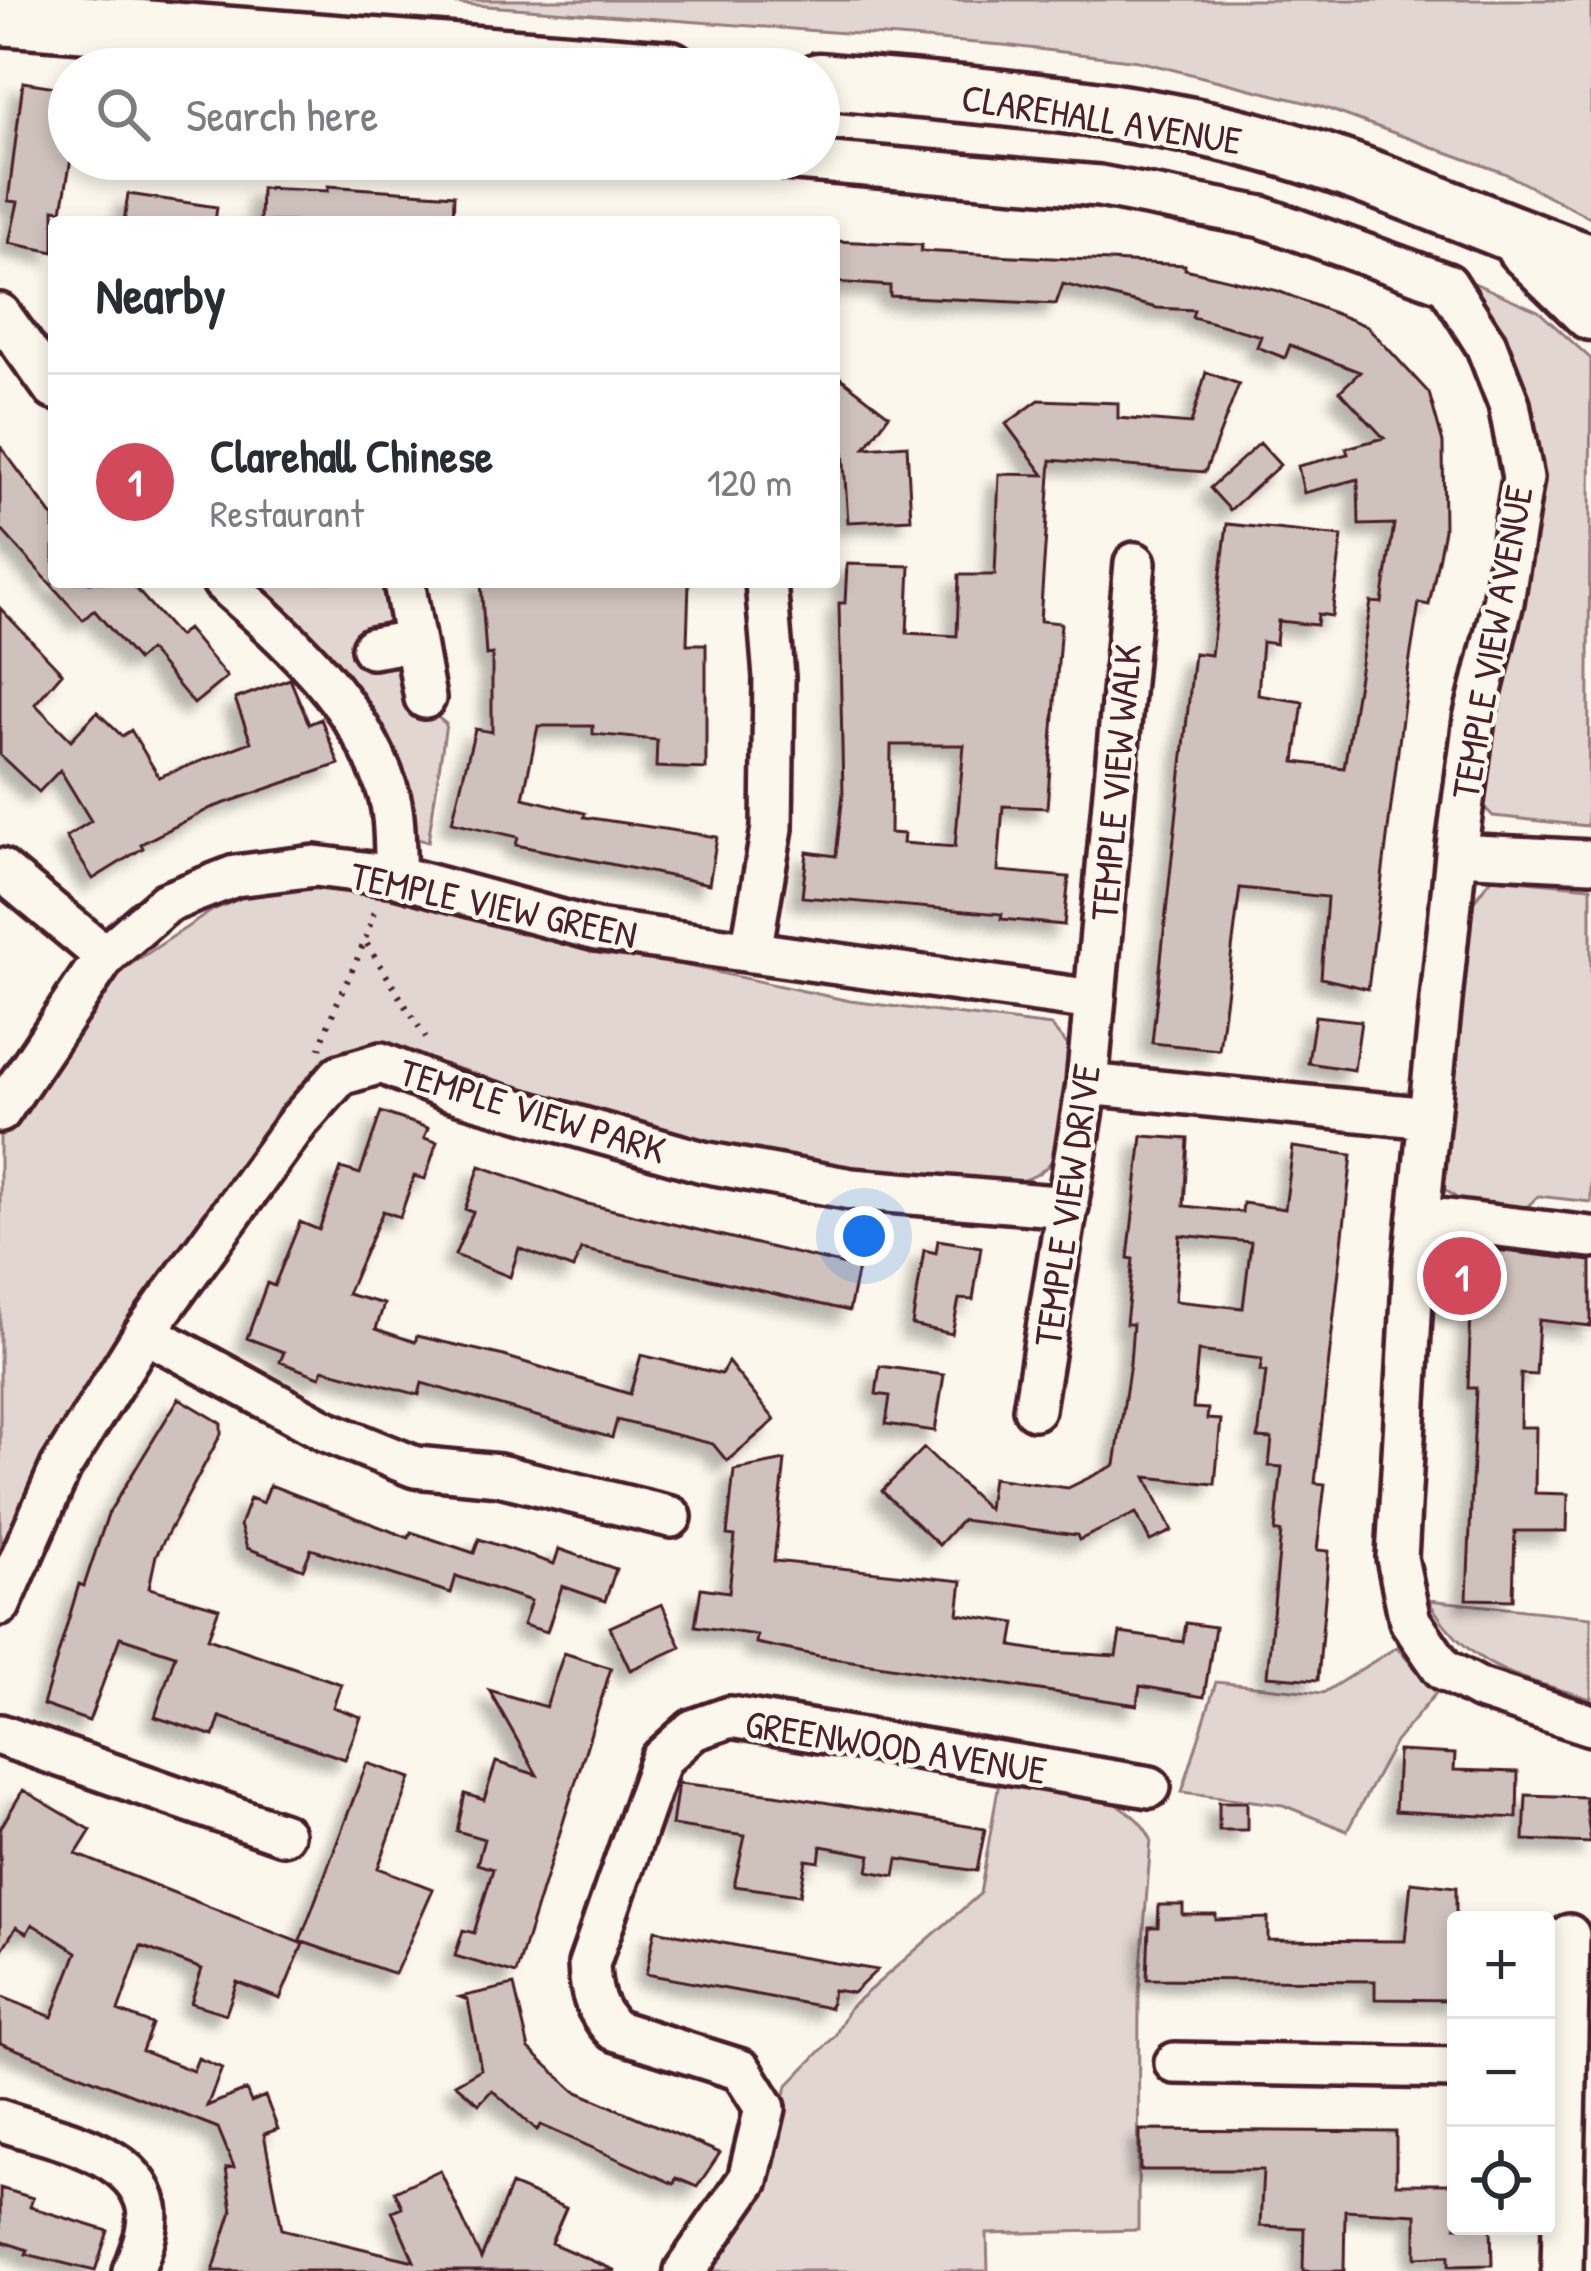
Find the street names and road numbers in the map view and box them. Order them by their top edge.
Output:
street label: CLAREHALL AVENUE [958,70,1246,166]
street label: TEMPLE VIEW AVENUE [1437,481,1545,803]
street label: TEMPLE VIEW WALK [1077,641,1153,923]
street label: TEMPLE VIEW GREEN [346,848,642,960]
street label: TEMPLE VIEW PARK [394,1044,672,1176]
street label: TEMPLE VIEW DRIVE [1020,1061,1112,1349]
street label: GREENWOOD AVENUE [742,1696,1050,1796]

